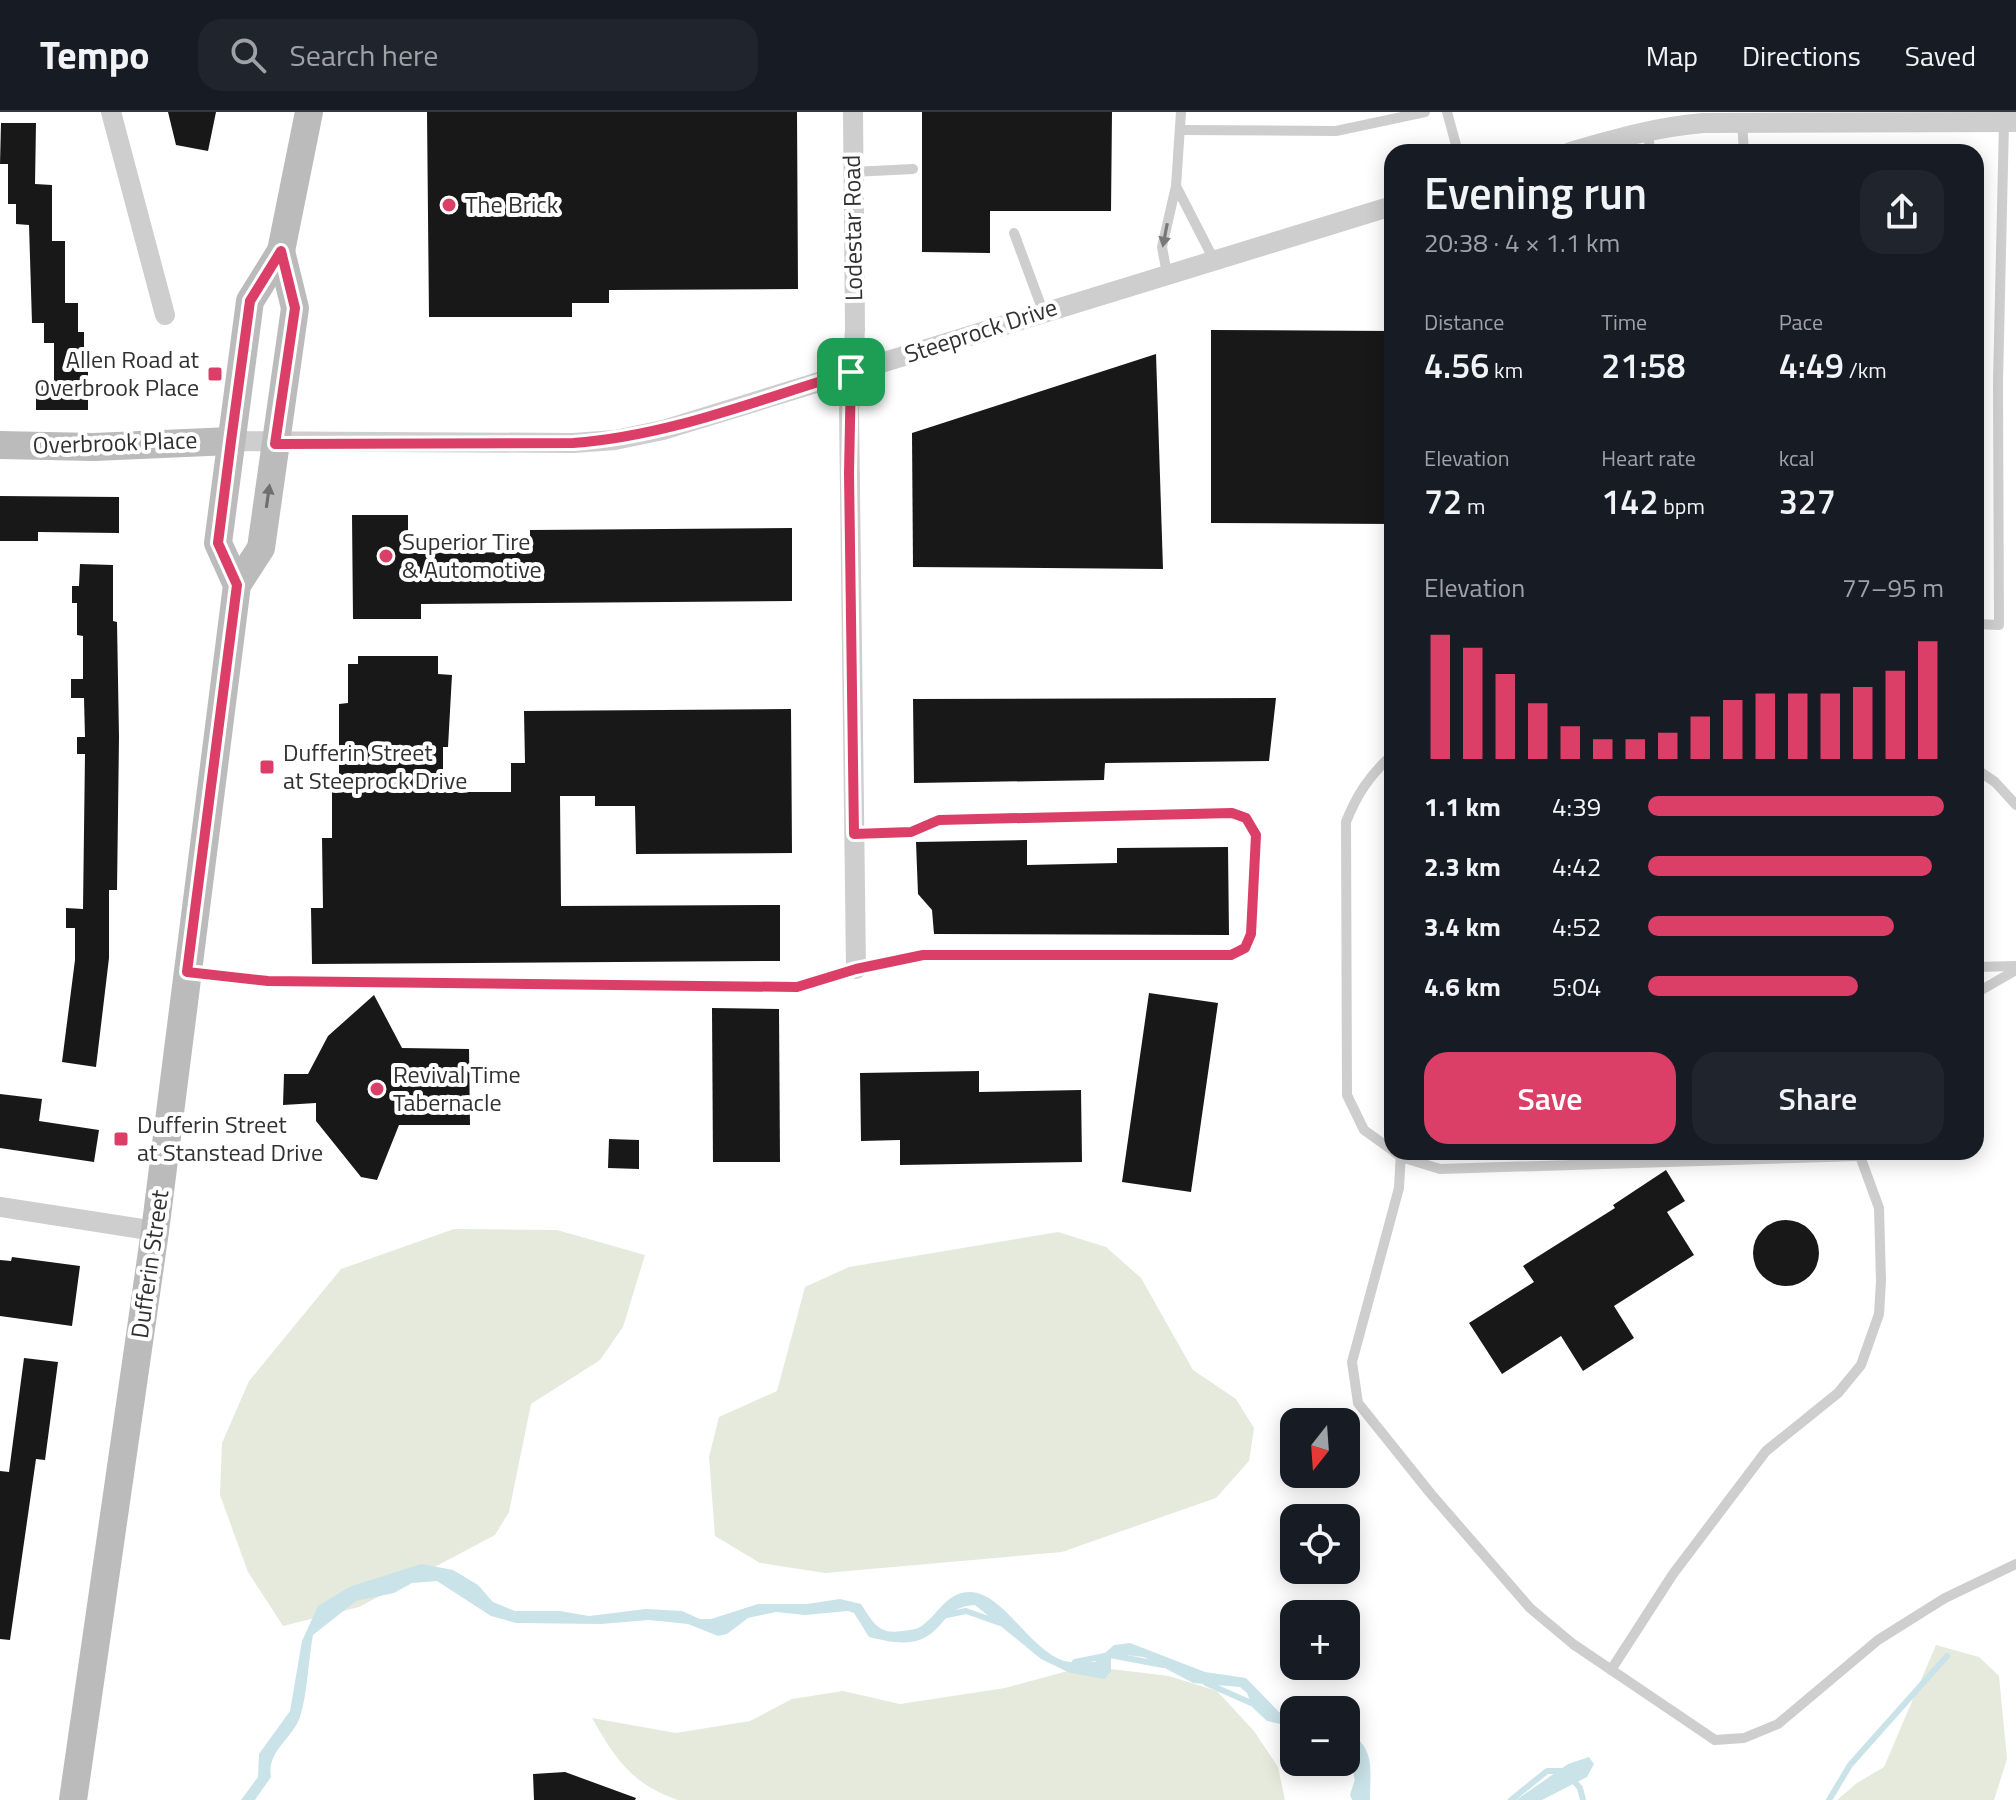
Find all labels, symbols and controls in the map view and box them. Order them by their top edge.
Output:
search box [198,19,758,91]
text: Tempo [40,26,150,84]
text: Search here [290,32,438,78]
icon: search [226,33,270,77]
text: Map [1646,34,1698,77]
text: Directions [1742,34,1861,77]
text: Saved [1905,34,1976,77]
street label: Lodestar Road [833,155,871,301]
text: Evening run [1424,159,1647,226]
button: share [1860,170,1944,254]
place label: The Brick [465,186,559,222]
marker: The Brick [440,196,458,214]
one-way arrow [1159,223,1171,248]
text: 20:38 · 4 × 1.1 km [1424,223,1620,262]
street label: Steeprock Drive [900,288,1062,372]
text: Distance [1424,305,1504,339]
text: Time [1601,305,1647,339]
text: Pace [1779,305,1823,339]
pin [817,338,885,406]
text: 4.56 [1424,339,1489,391]
text: 21:58 [1601,339,1686,391]
text: 4:49 [1779,339,1844,391]
place label: Allen Road at Overbrook Place [34,341,200,405]
icon: arrive [829,350,873,394]
text: km [1489,353,1523,387]
text: /km [1844,353,1887,387]
marker: Allen Road at Overbrook Place [206,365,224,383]
street label: Overbrook Place [32,421,198,463]
text: Elevation [1424,441,1510,475]
text: Heart rate [1601,441,1696,475]
text: kcal [1779,441,1815,475]
text: 72 [1424,475,1462,527]
text: 142 [1601,475,1658,527]
text: 327 [1779,475,1836,527]
one-way arrow [262,483,275,508]
text: m [1462,489,1485,523]
text: bpm [1658,489,1705,523]
place label: Superior Tire & Automotive [402,523,542,587]
marker: Superior Tire & Automotive [377,547,395,565]
text: Elevation [1424,568,1525,607]
text: 77–95 m [1842,568,1944,607]
place label: Dufferin Street at Steeprock Drive [283,734,467,798]
marker: Dufferin Street at Steeprock Drive [258,758,276,776]
text: 1.1 km [1424,787,1501,826]
text: 4:39 [1552,787,1601,826]
text: 2.3 km [1424,847,1501,886]
text: 4:42 [1552,847,1601,886]
text: 3.4 km [1424,907,1501,946]
text: 4:52 [1552,907,1601,946]
text: 4.6 km [1424,967,1501,1006]
text: 5:04 [1552,967,1601,1006]
button: Save [1424,1052,1676,1144]
button: Share [1692,1052,1944,1144]
place label: Revival Time Tabernacle [393,1056,521,1120]
marker: Revival Time Tabernacle [368,1080,386,1098]
place label: Dufferin Street at Stanstead Drive [137,1106,323,1170]
marker: Dufferin Street at Stanstead Drive [112,1130,130,1148]
street label: Dufferin Street [121,1187,177,1340]
north arrow [1280,1408,1360,1488]
map controls [1280,1408,1360,1776]
button: locate [1280,1504,1360,1584]
button: + [1280,1600,1360,1680]
button: − [1280,1696,1360,1776]

